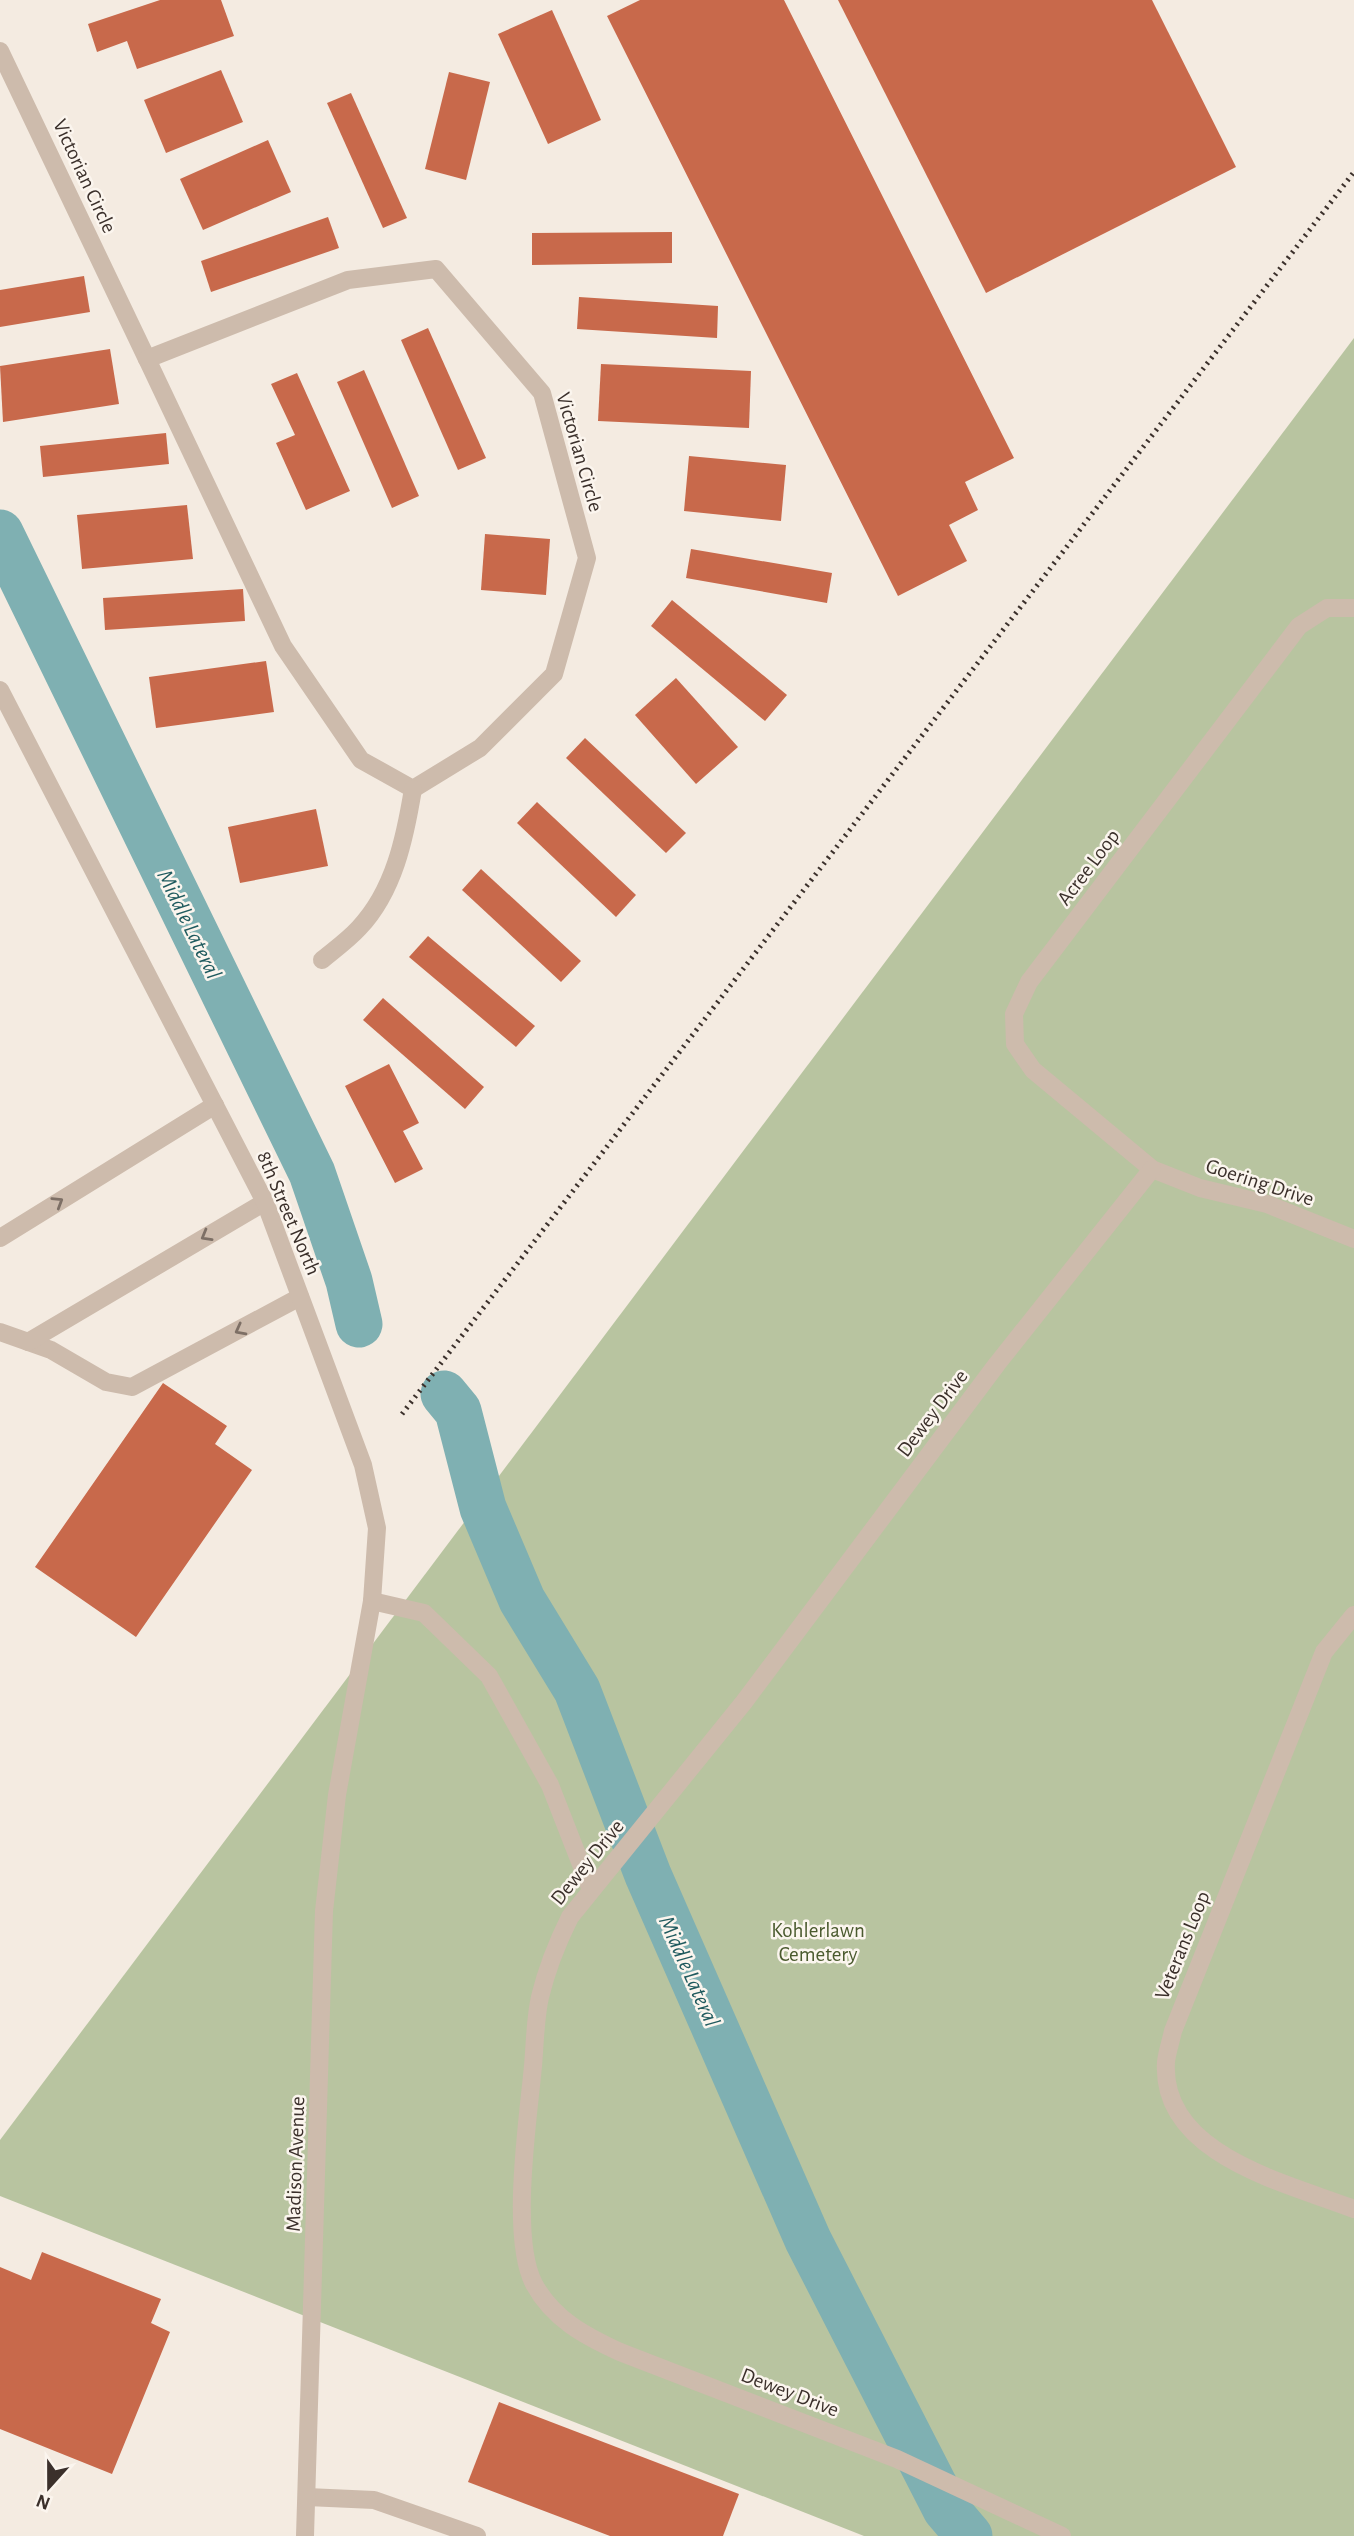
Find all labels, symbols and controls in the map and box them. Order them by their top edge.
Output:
street label: Victorian Circle [49,116,120,236]
street label: Victorian Circle [552,390,607,514]
street label: Acree Loop [1053,825,1124,909]
water label: Middle Lateral [152,866,225,983]
street label: 8th Street North [253,1148,324,1278]
street label: Goering Drive [1203,1155,1316,1210]
one-way arrow [50,1197,63,1210]
one-way arrow [201,1228,213,1241]
one-way arrow [235,1321,247,1335]
street label: Dewey Drive [893,1366,972,1461]
street label: Dewey Drive [547,1816,628,1909]
street label: Veterans Loop [1151,1888,1214,2002]
water label: Middle Lateral [654,1913,723,2031]
park label: Kohlerlawn Cemetery [771,1920,865,1965]
street label: Madison Avenue [283,2096,308,2232]
street label: Dewey Drive [738,2364,842,2421]
north arrow [14,2452,84,2522]
text: N [34,2490,53,2513]

